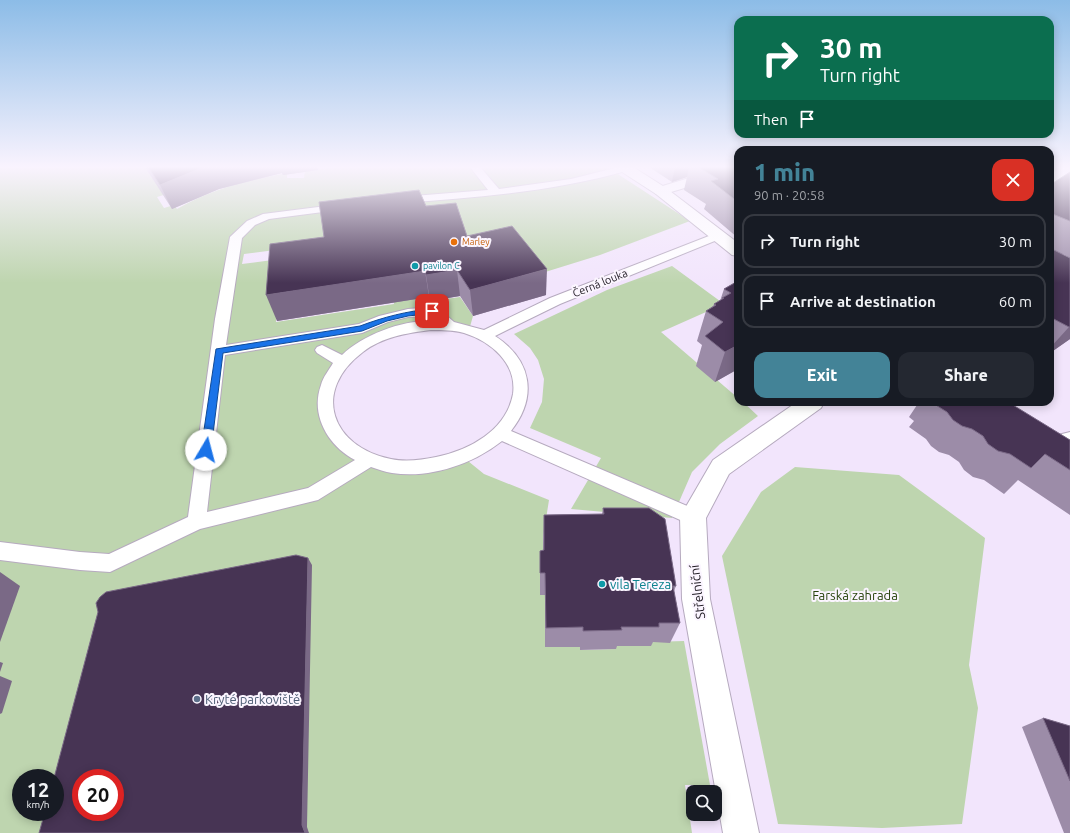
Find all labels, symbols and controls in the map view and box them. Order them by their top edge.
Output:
icon: right [754,32,806,84]
text: 30 m [820,32,882,63]
text: Turn right [820,65,900,85]
icon: arrive [796,108,818,130]
text: Then [754,111,788,128]
text: 1 min [754,159,815,186]
button: close [992,159,1034,201]
text: 90 m · 20:58 [754,188,825,202]
icon: right [756,230,778,252]
text: Turn right [790,233,860,250]
text: 30 m [999,233,1032,250]
marker: Marley [449,237,459,247]
place label: Marley [462,237,490,247]
marker: pavilon C [410,261,420,271]
place label: pavilon C [423,261,460,271]
street label: Černá louka [570,266,629,299]
icon: arrive [756,290,778,312]
text: Arrive at destination [790,293,936,310]
text: 60 m [999,293,1032,310]
pin [415,294,449,328]
icon: arrive [421,300,443,322]
button: Exit [754,352,890,398]
button: Share [898,352,1034,398]
position arrow [185,429,227,471]
street label: Střelniční [687,563,707,620]
place label: vila Tereza [610,577,671,591]
marker: vila Tereza [597,579,607,589]
park label: Farská zahrada [812,588,898,602]
place label: Kryté parkoviště [205,692,300,706]
marker: Kryté parkoviště [192,694,202,704]
speed limit sign: 20 [72,769,124,821]
text: 12 [27,778,49,801]
map controls [686,785,722,821]
button: search [686,785,722,821]
text: km/h [26,799,50,810]

